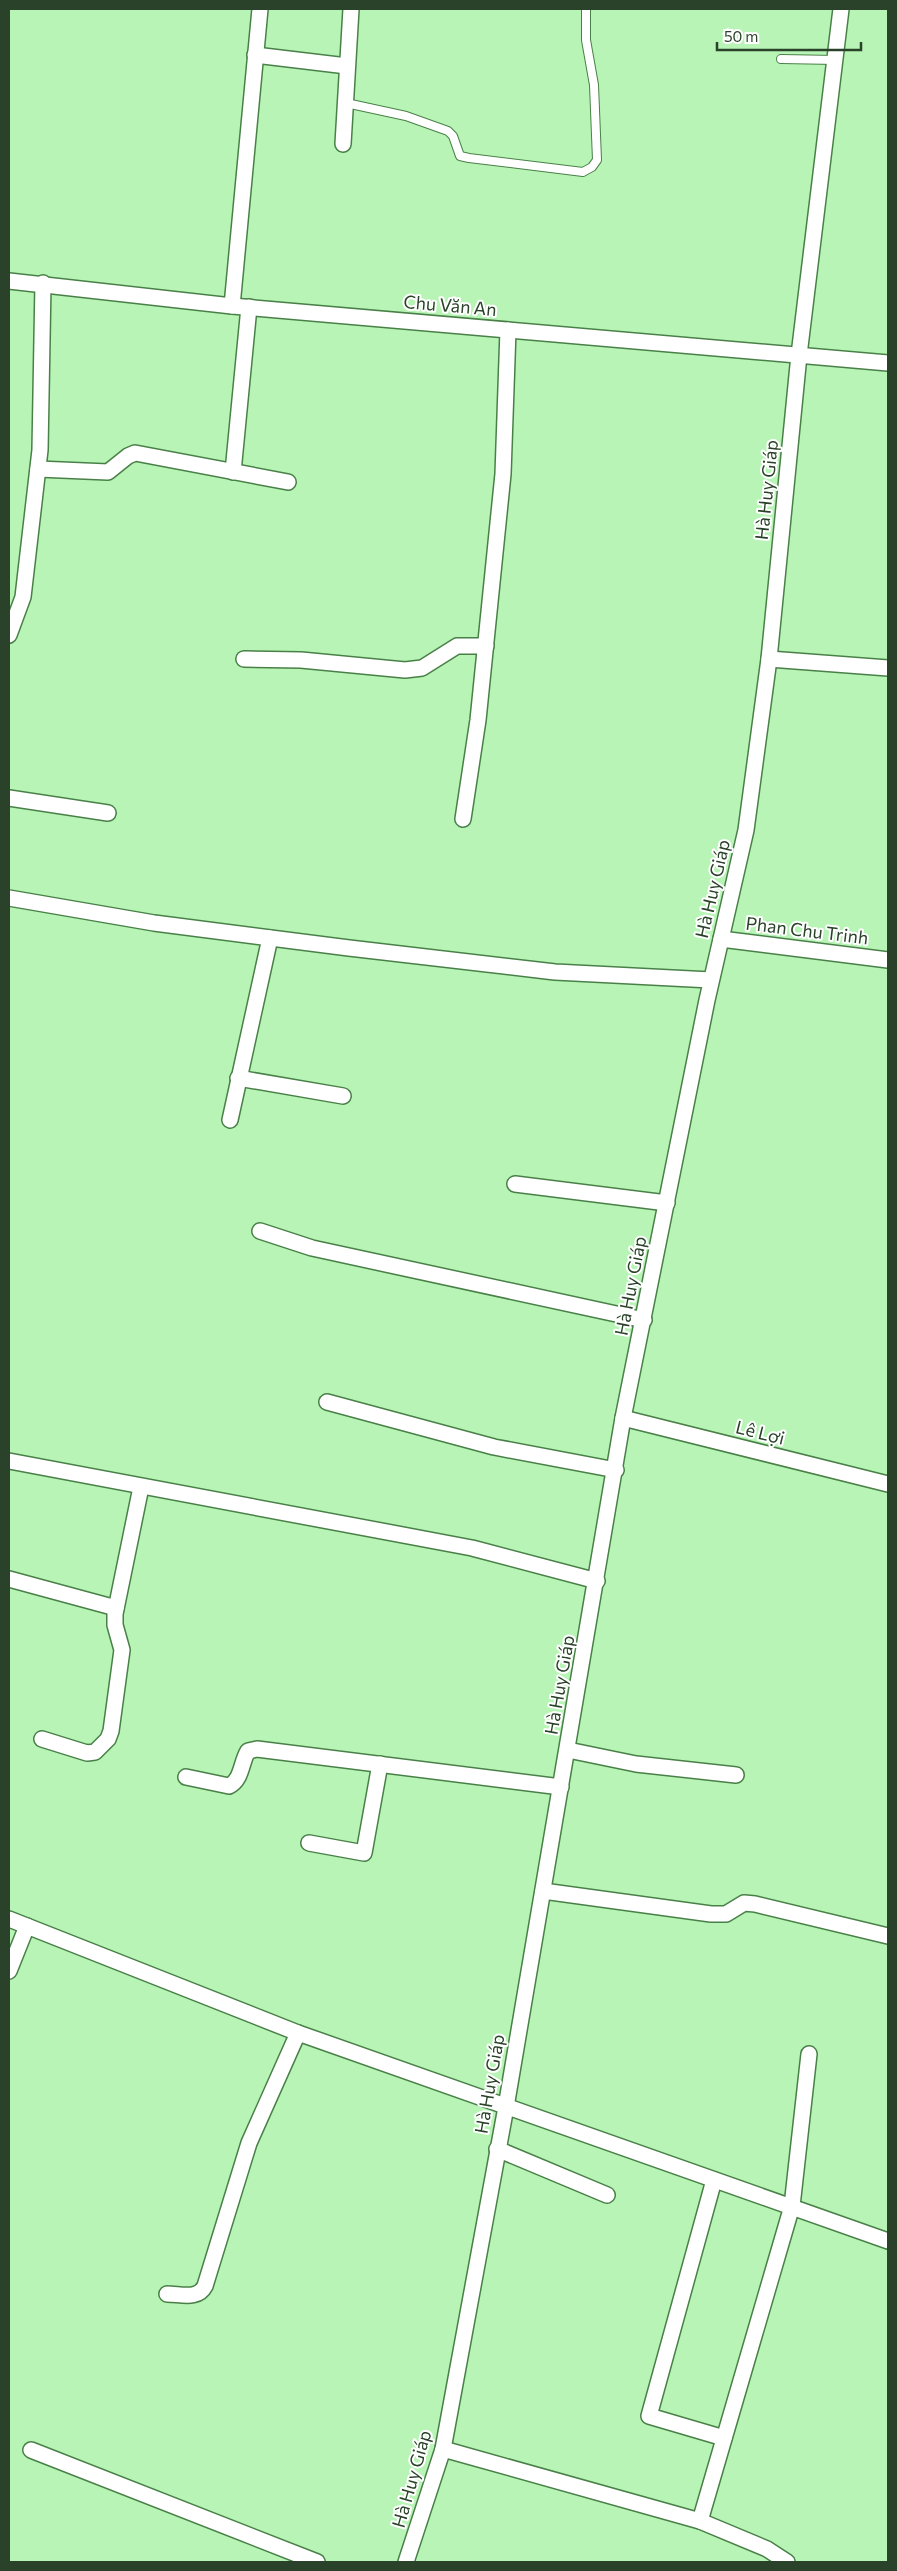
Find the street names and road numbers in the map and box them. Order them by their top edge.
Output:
street label: Chu Văn An [403,290,498,320]
street label: Hà Huy Giáp [750,439,782,541]
street label: Hà Huy Giáp [690,837,734,940]
street label: Phan Chu Trinh [745,912,870,948]
street label: Hà Huy Giáp [610,1234,650,1337]
street label: Lê Lợi [733,1415,787,1449]
street label: Hà Huy Giáp [539,1633,579,1736]
street label: Hà Huy Giáp [469,2032,509,2135]
street label: Hà Huy Giáp [387,2427,435,2530]

